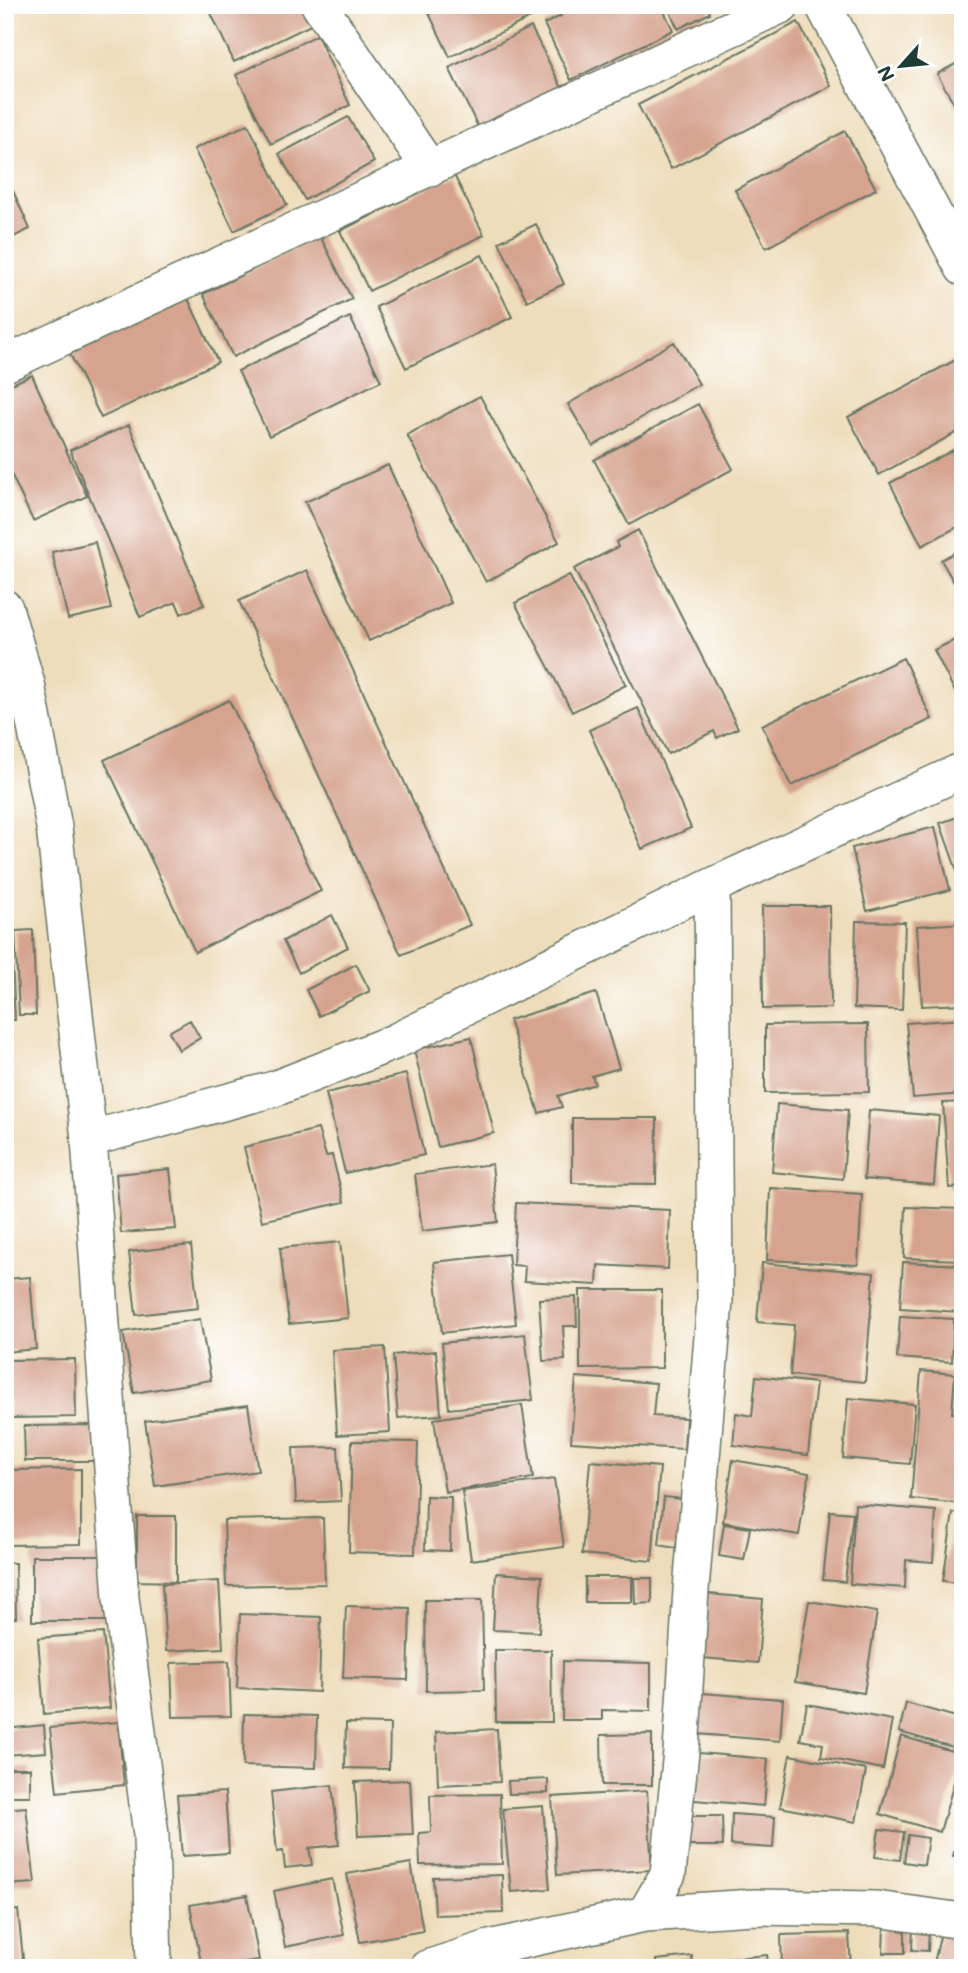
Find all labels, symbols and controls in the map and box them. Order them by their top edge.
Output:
north arrow [866,32,936,102]
text: N [871,62,900,86]

